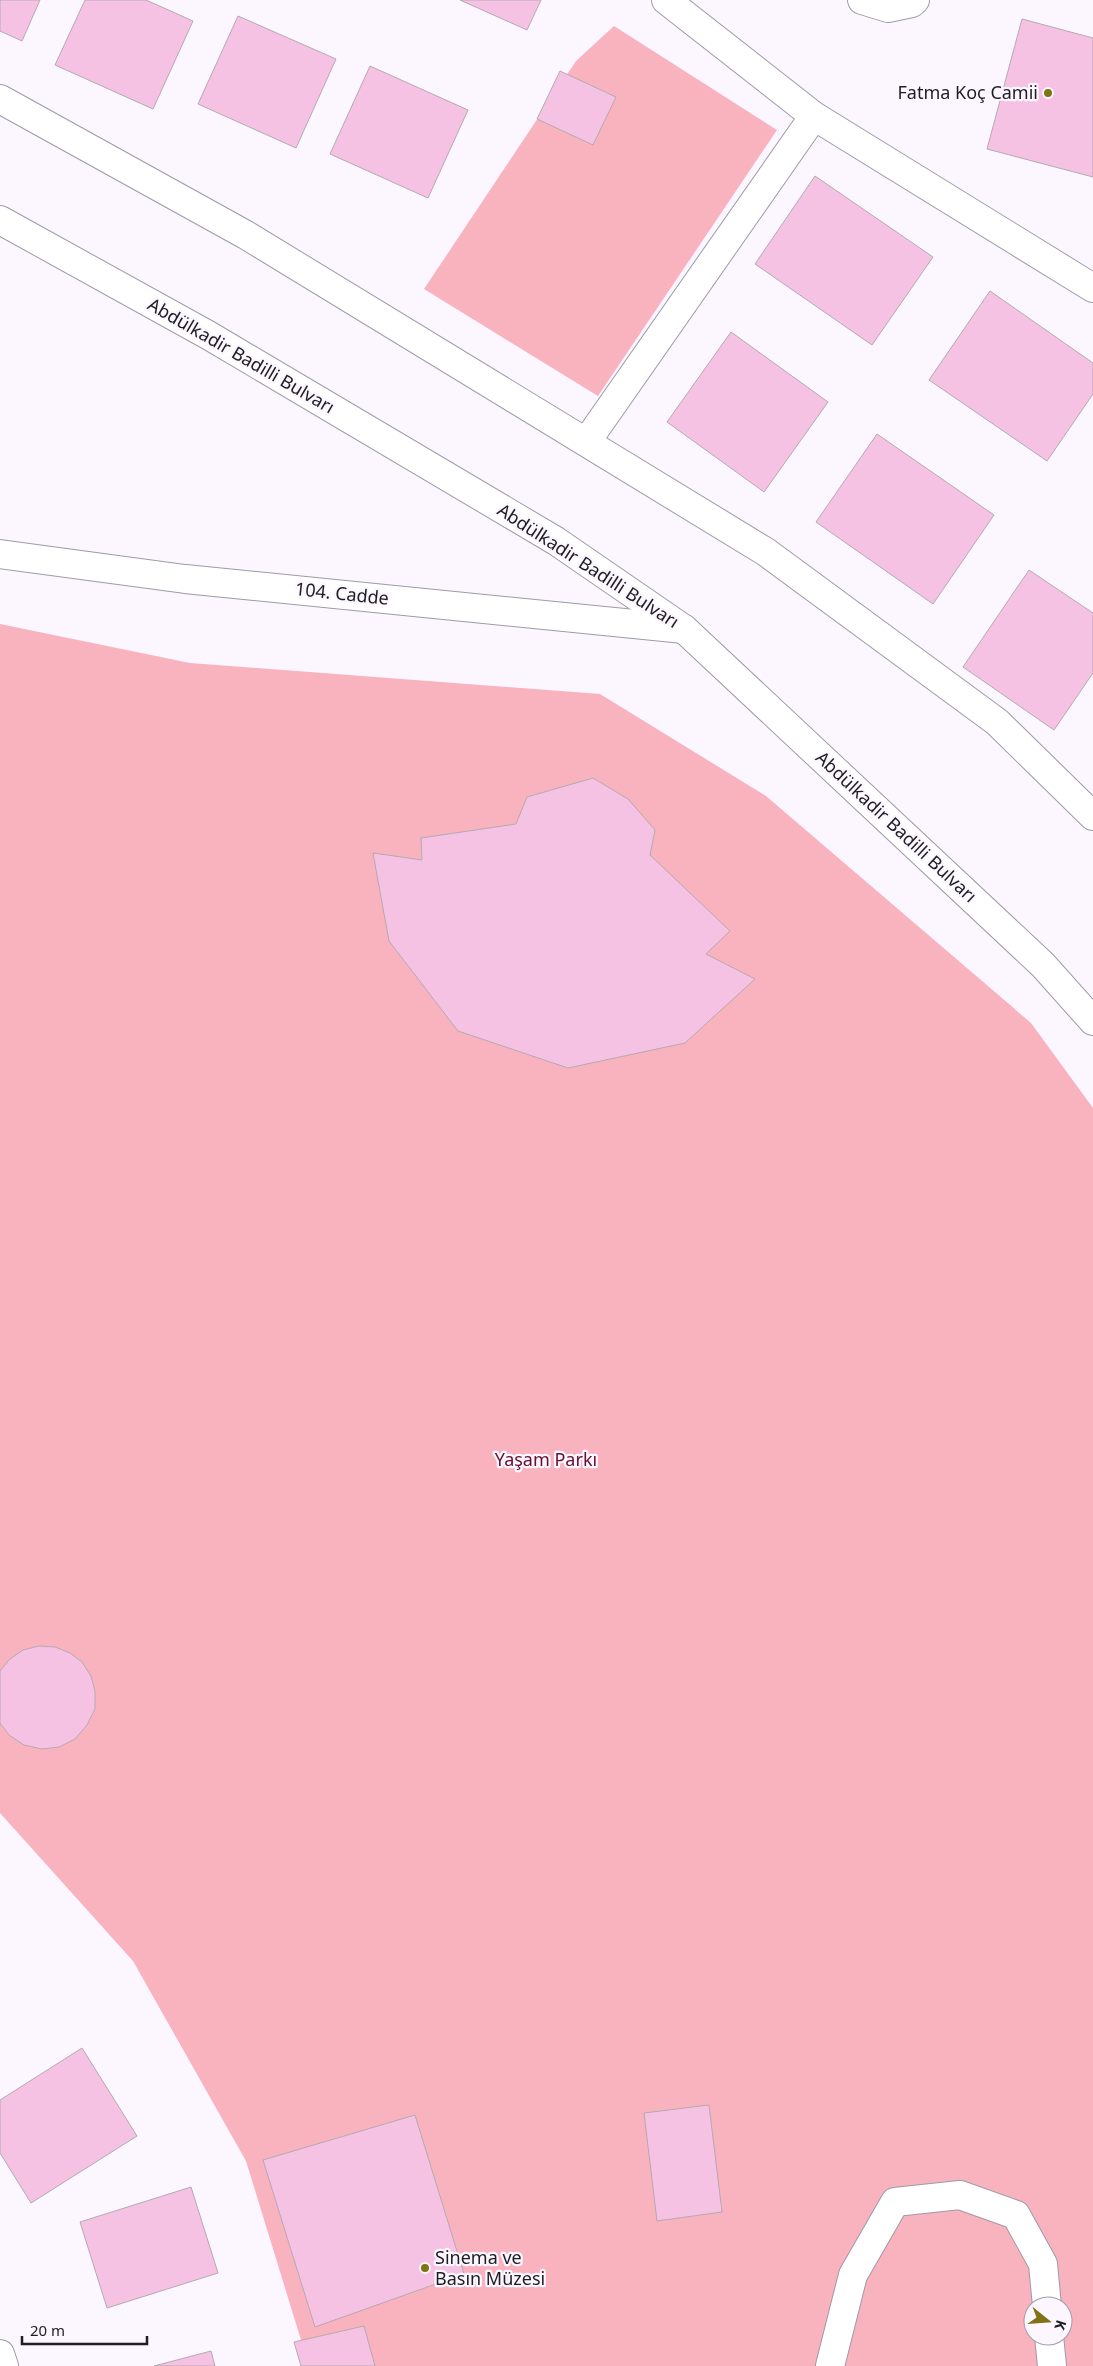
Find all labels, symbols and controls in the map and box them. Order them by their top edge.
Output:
place label: Fatma Koç Camii [898,80,1038,104]
marker: Fatma Koç Camii [1042,87,1054,99]
street label: Abdülkadir Badilli Bulvarı [144,292,339,418]
street label: Abdülkadir Badilli Bulvarı [493,497,684,633]
street label: 104. Cadde [294,576,390,610]
street label: Abdülkadir Badilli Bulvarı [811,745,982,907]
park label: Yaşam Parkı [495,1447,597,1471]
place label: Sinema ve Basın Müzesi [435,2245,545,2290]
marker: Sinema ve Basın Müzesi [419,2262,431,2274]
north arrow [1023,2296,1073,2346]
scale bar [22,2314,148,2346]
text: K [1050,2318,1071,2333]
text: 20 m [30,2320,65,2340]

